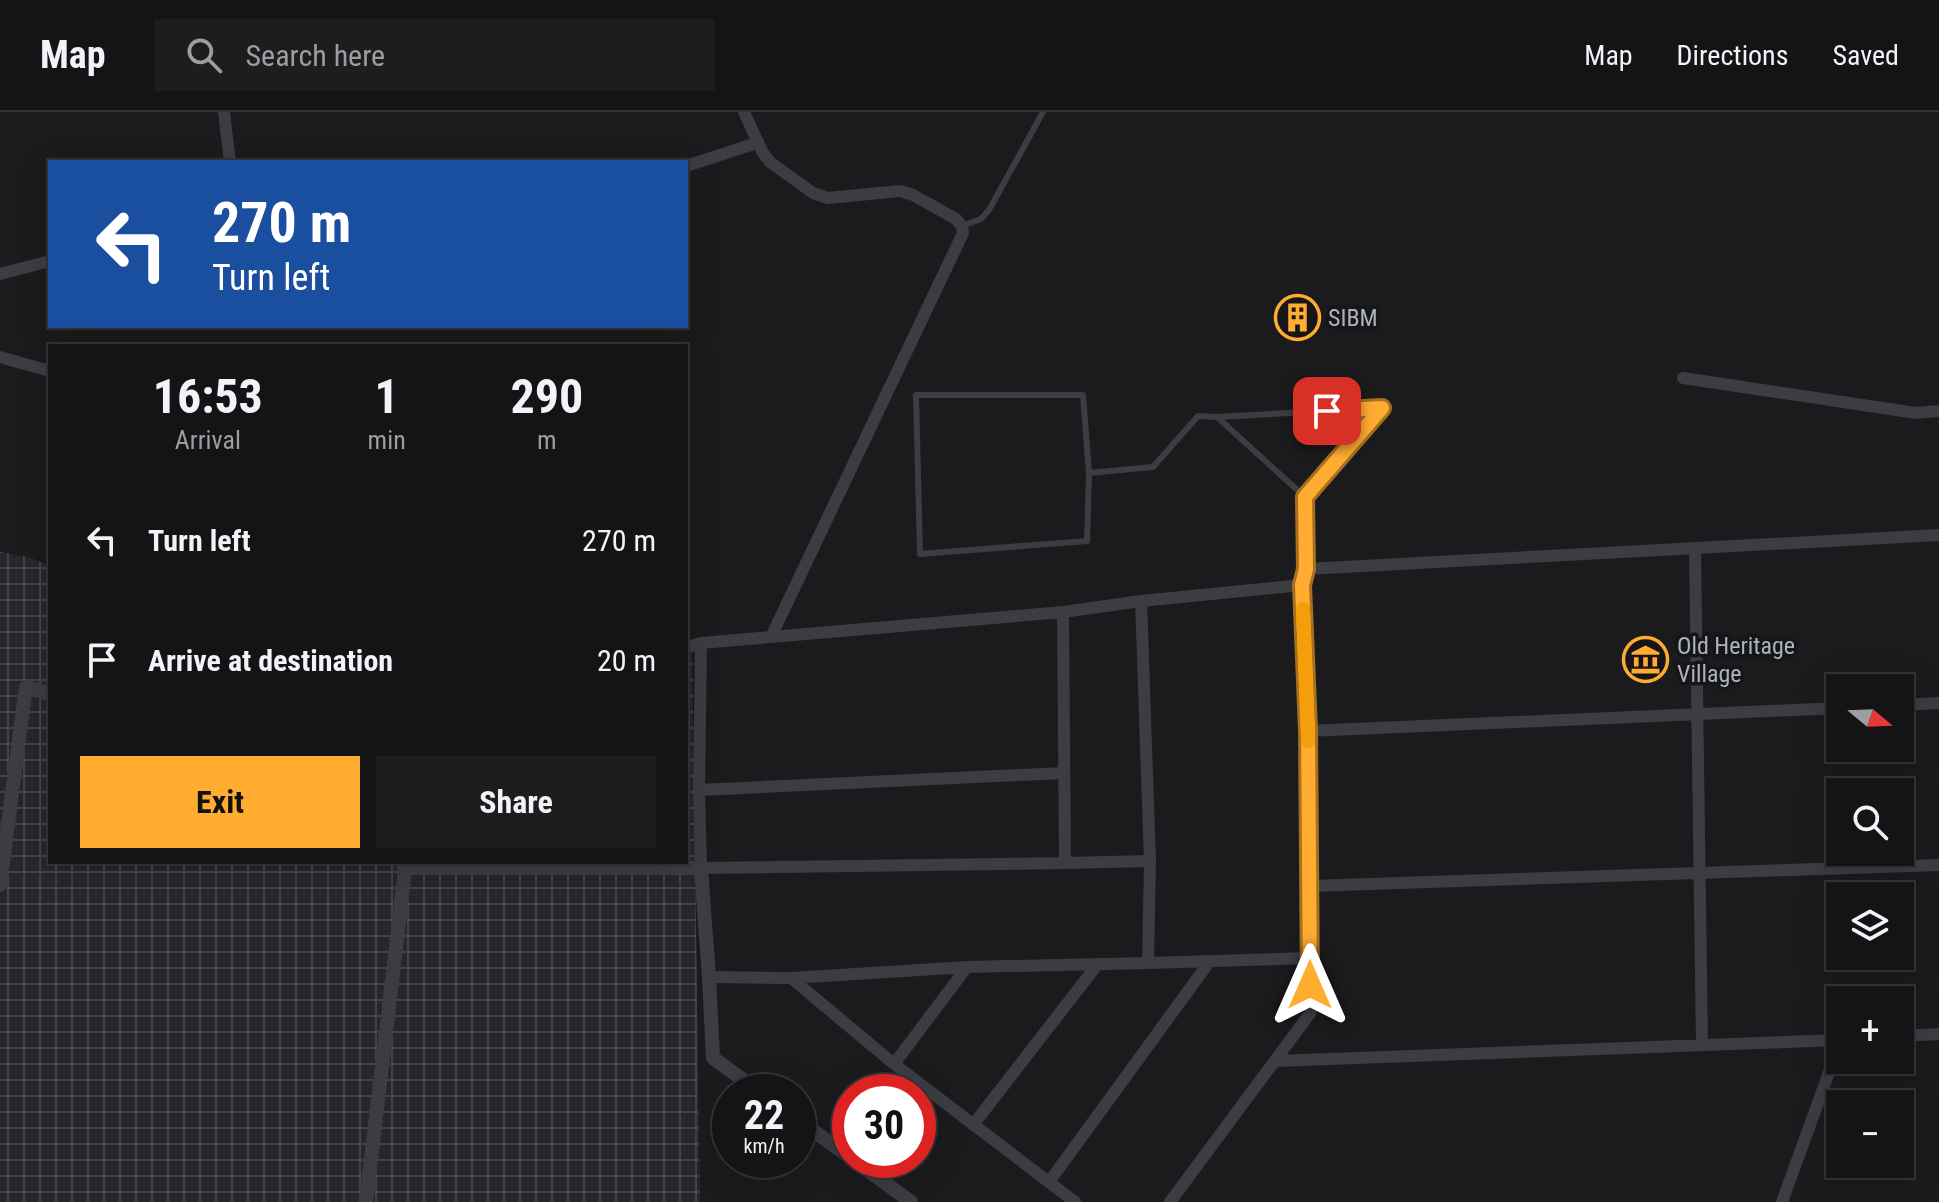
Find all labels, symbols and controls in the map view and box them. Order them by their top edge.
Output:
search box [154,19,714,91]
text: Map [40,33,106,77]
icon: search [182,33,226,77]
text: Search here [246,38,385,73]
text: Map [1584,39,1633,72]
text: Directions [1677,39,1788,72]
text: Saved [1832,39,1899,72]
text: 270 m [212,190,351,256]
icon: left [80,192,184,296]
text: Turn left [212,257,330,299]
building icon: SIBM [1273,294,1321,342]
place label: SIBM [1328,304,1378,332]
text: 16:53 [153,368,263,425]
text: 1 [375,368,399,425]
text: 290 [510,368,583,425]
pin [1293,377,1361,445]
icon: arrive [1305,389,1349,433]
text: Arrival [175,425,241,455]
text: min [368,425,406,455]
text: m [537,425,557,455]
icon: left [80,518,124,562]
text: Turn left [148,523,251,558]
text: 270 m [582,523,656,558]
place label: Old Heritage Village [1677,632,1795,688]
museum icon: Old Heritage Village [1622,636,1670,684]
icon: arrive [80,638,124,682]
text: Arrive at destination [148,643,393,678]
text: 20 m [597,643,656,678]
north arrow [1826,674,1914,762]
map controls [1826,674,1914,1178]
button: Exit [80,756,360,848]
button: Share [376,756,656,848]
button: search [1826,778,1914,866]
button: layers [1826,882,1914,970]
position arrow [1268,943,1352,1027]
button: + [1826,986,1914,1074]
speed limit sign: 30 [832,1074,936,1178]
button: − [1826,1090,1914,1178]
text: 22 [744,1092,784,1139]
text: km/h [743,1134,785,1158]

